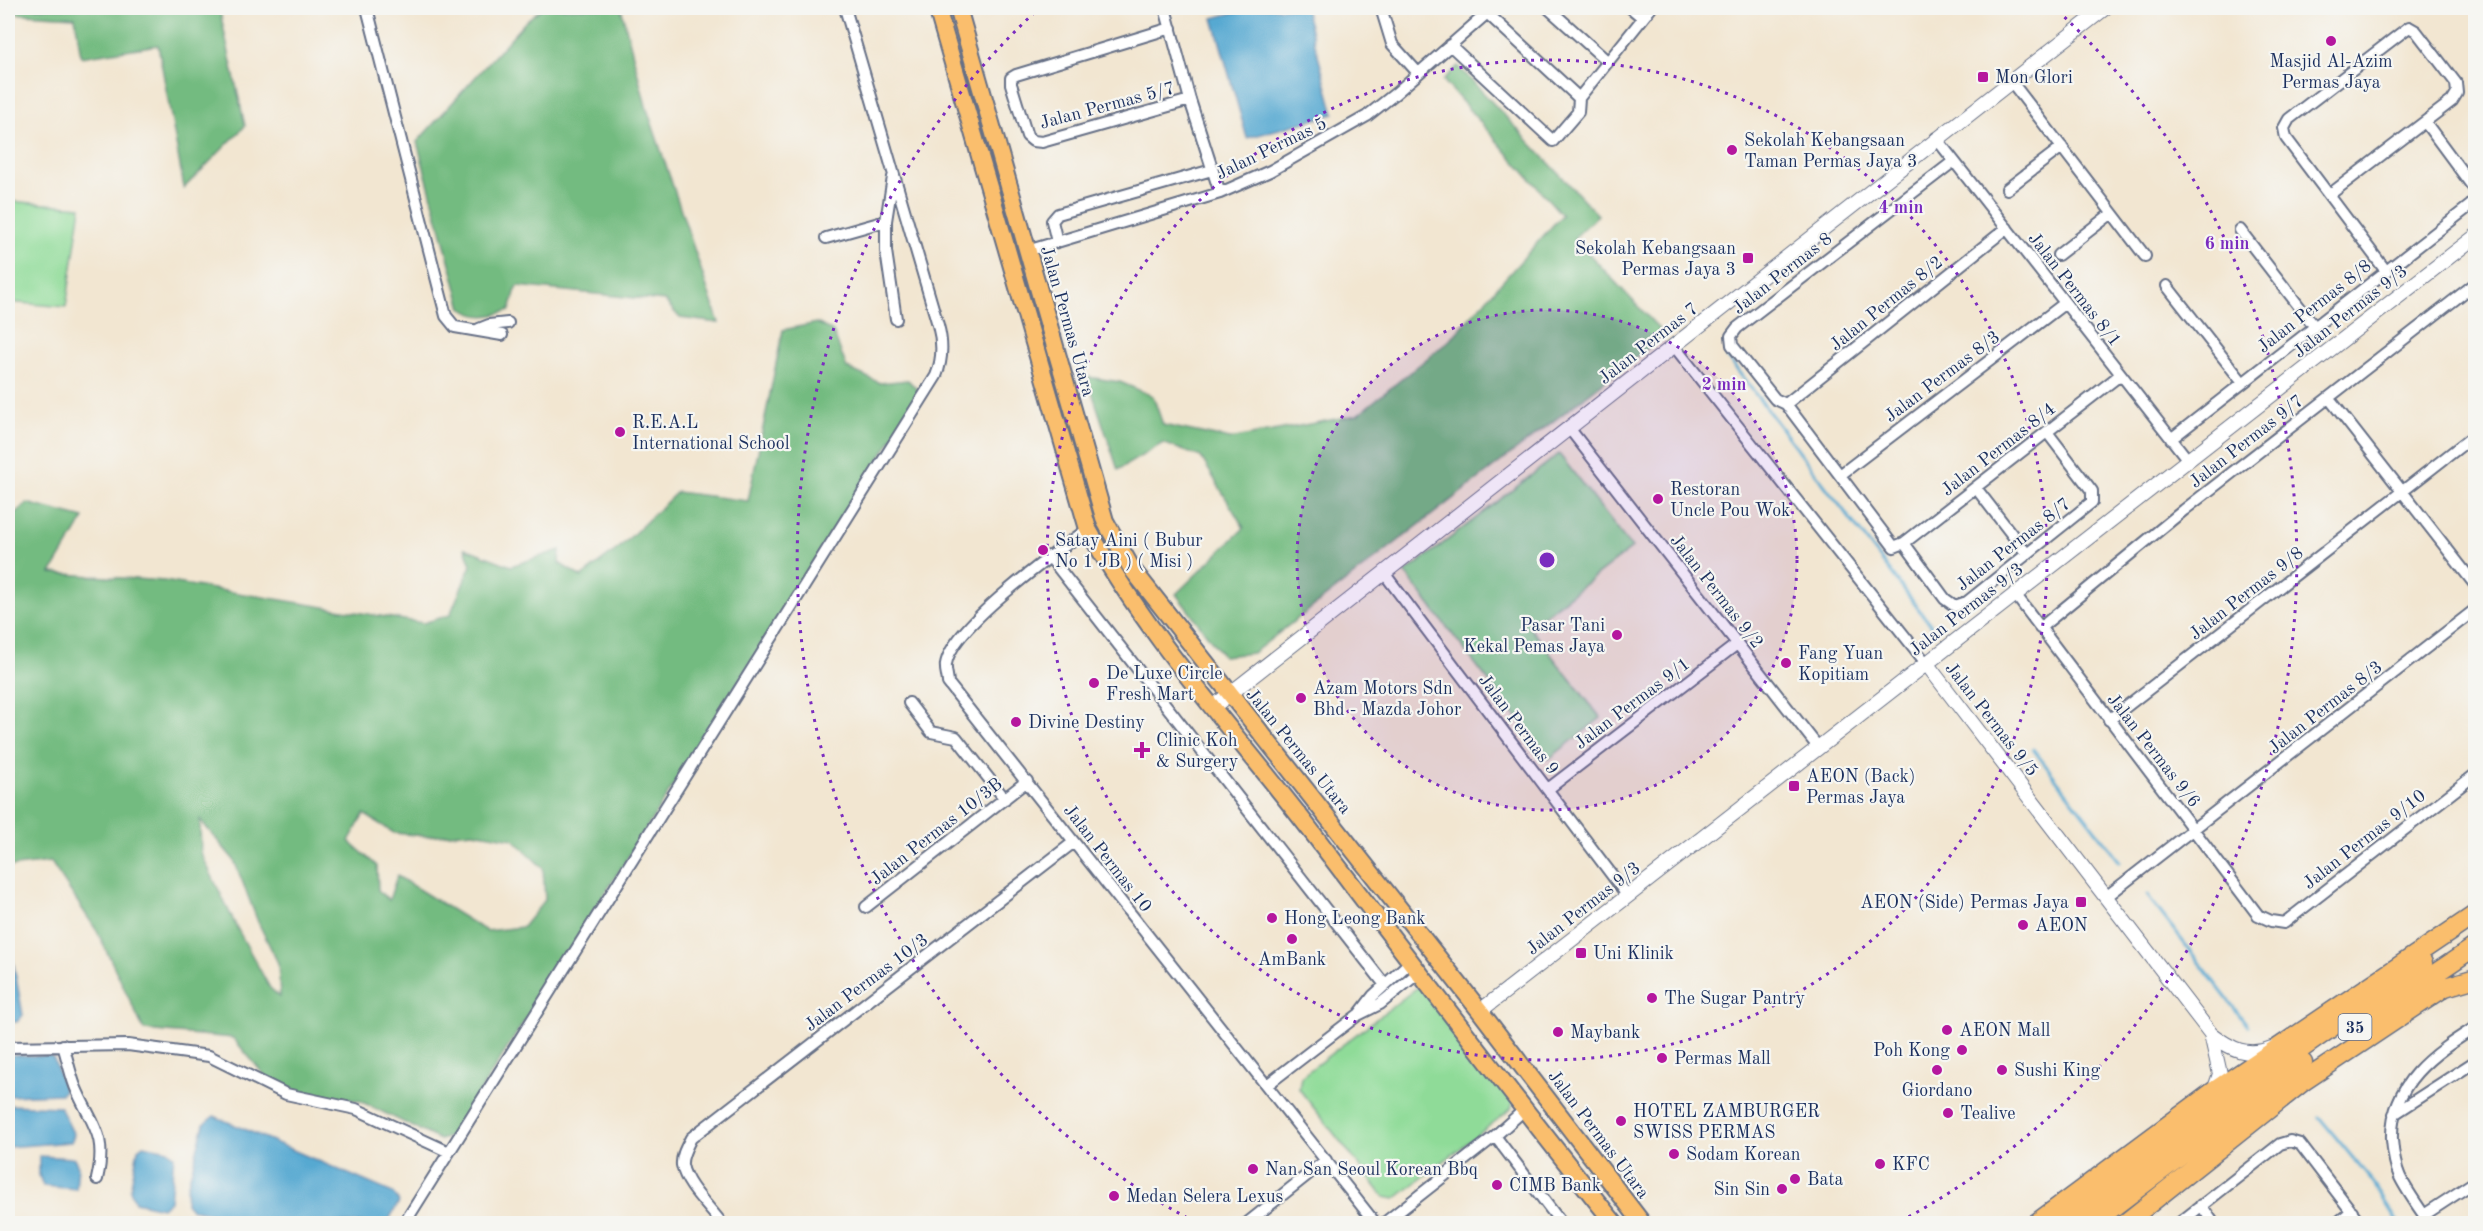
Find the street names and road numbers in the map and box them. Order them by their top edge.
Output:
street label: Jalan Permas 5/7 [1038,79,1177,133]
street label: Jalan Permas 5 [1213,114,1330,183]
street label: Jalan Permas 8/1 [2024,229,2124,350]
street label: Jalan Permas 8 [1730,230,1836,318]
street label: Jalan Permas Utara [1037,244,1097,399]
street label: Jalan Permas 8/2 [1827,253,1946,355]
street label: Jalan Permas 8/8 [2254,257,2375,357]
street label: Jalan Permas 9/3 [2290,262,2411,362]
street label: Jalan Permas 7 [1596,300,1702,388]
street label: Jalan Permas 8/3 [1882,328,2004,426]
street label: Jalan Permas 9/7 [2186,392,2307,492]
street label: Jalan Permas 8/4 [1938,400,2059,500]
street label: Jalan Permas 8/7 [1953,495,2074,595]
street label: Jalan Permas 9/2 [1666,531,1766,652]
street label: Jalan Permas 9/8 [2186,544,2307,644]
street label: Jalan Permas 9/3 [1906,560,2027,660]
street label: Jalan Permas 9/1 [1572,655,1694,753]
street label: Jalan Permas 8/3 [2265,658,2386,758]
street label: Jalan Permas 9/5 [1941,659,2041,780]
street label: Jalan Permas 9 [1475,671,1562,778]
street label: Jalan Permas Utara [1242,685,1354,818]
street label: Jalan Permas 9/6 [2103,690,2203,811]
street label: Jalan Permas 10/3B [867,775,1006,889]
street label: Jalan Permas 9/10 [2300,787,2429,893]
street label: Jalan Permas 10 [1060,801,1155,916]
street label: Jalan Permas 9/3 [1523,859,1644,959]
street label: Jalan Permas 10/3 [801,931,932,1035]
road number: 35 [2338,1014,2372,1040]
street label: Jalan Permas Utara [1544,1067,1652,1202]

